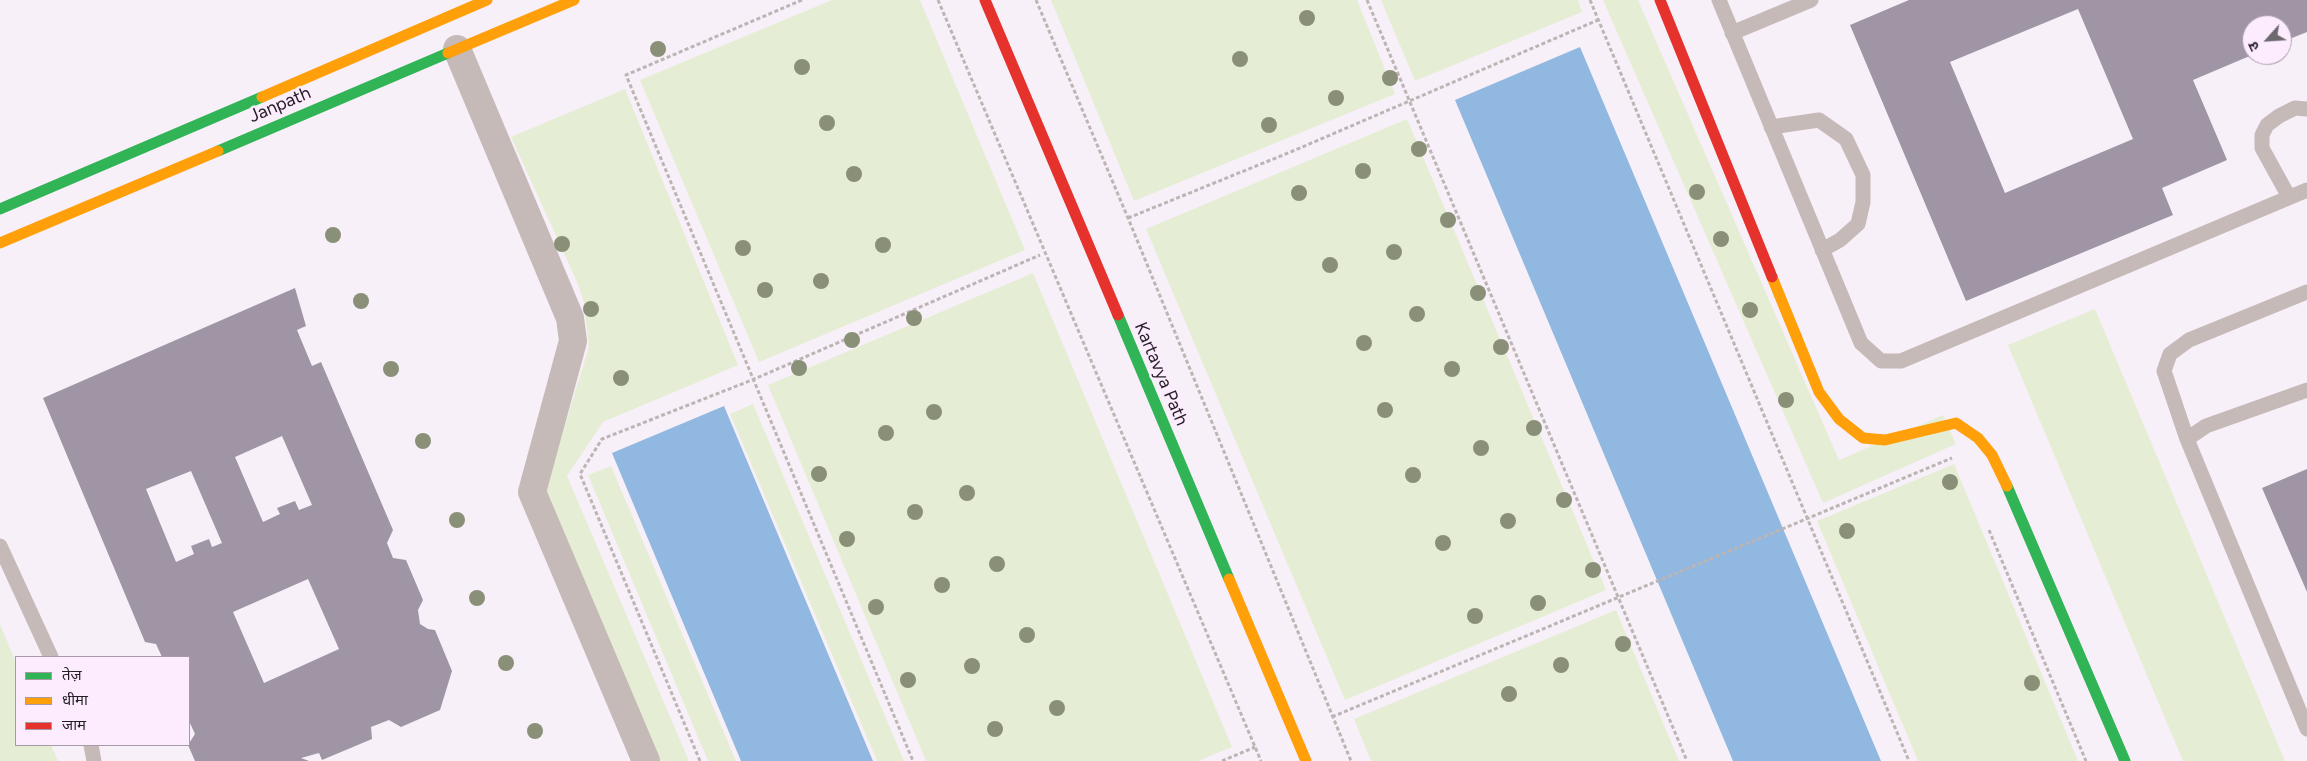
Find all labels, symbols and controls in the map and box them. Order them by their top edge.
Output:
north arrow [2242,15,2292,65]
text: उ [2245,39,2263,54]
street label: Janpath [246,82,314,128]
street label: Kartavya Path [1129,319,1193,429]
legend [15,656,190,746]
text: तेज़ [62,666,82,684]
text: धीमा [62,691,88,709]
text: जाम [62,716,86,734]

